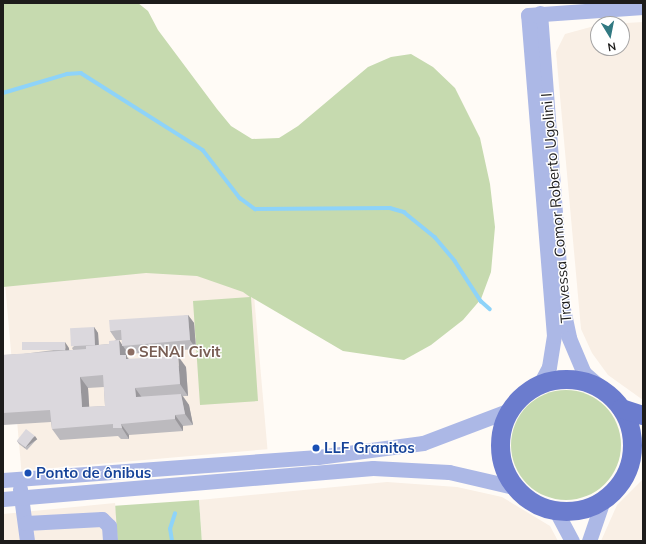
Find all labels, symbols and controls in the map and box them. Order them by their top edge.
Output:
north arrow [590,16,630,56]
text: N [607,39,617,54]
street label: Travessa Comor Roberto Ugolini I [537,92,575,324]
place label: SENAI Civit [139,343,220,361]
marker: SENAI Civit [126,347,136,357]
place label: LLF Granitos [324,439,415,457]
marker: LLF Granitos [311,443,321,453]
place label: Ponto de ônibus [36,464,151,482]
marker: Ponto de ônibus [23,468,33,478]

